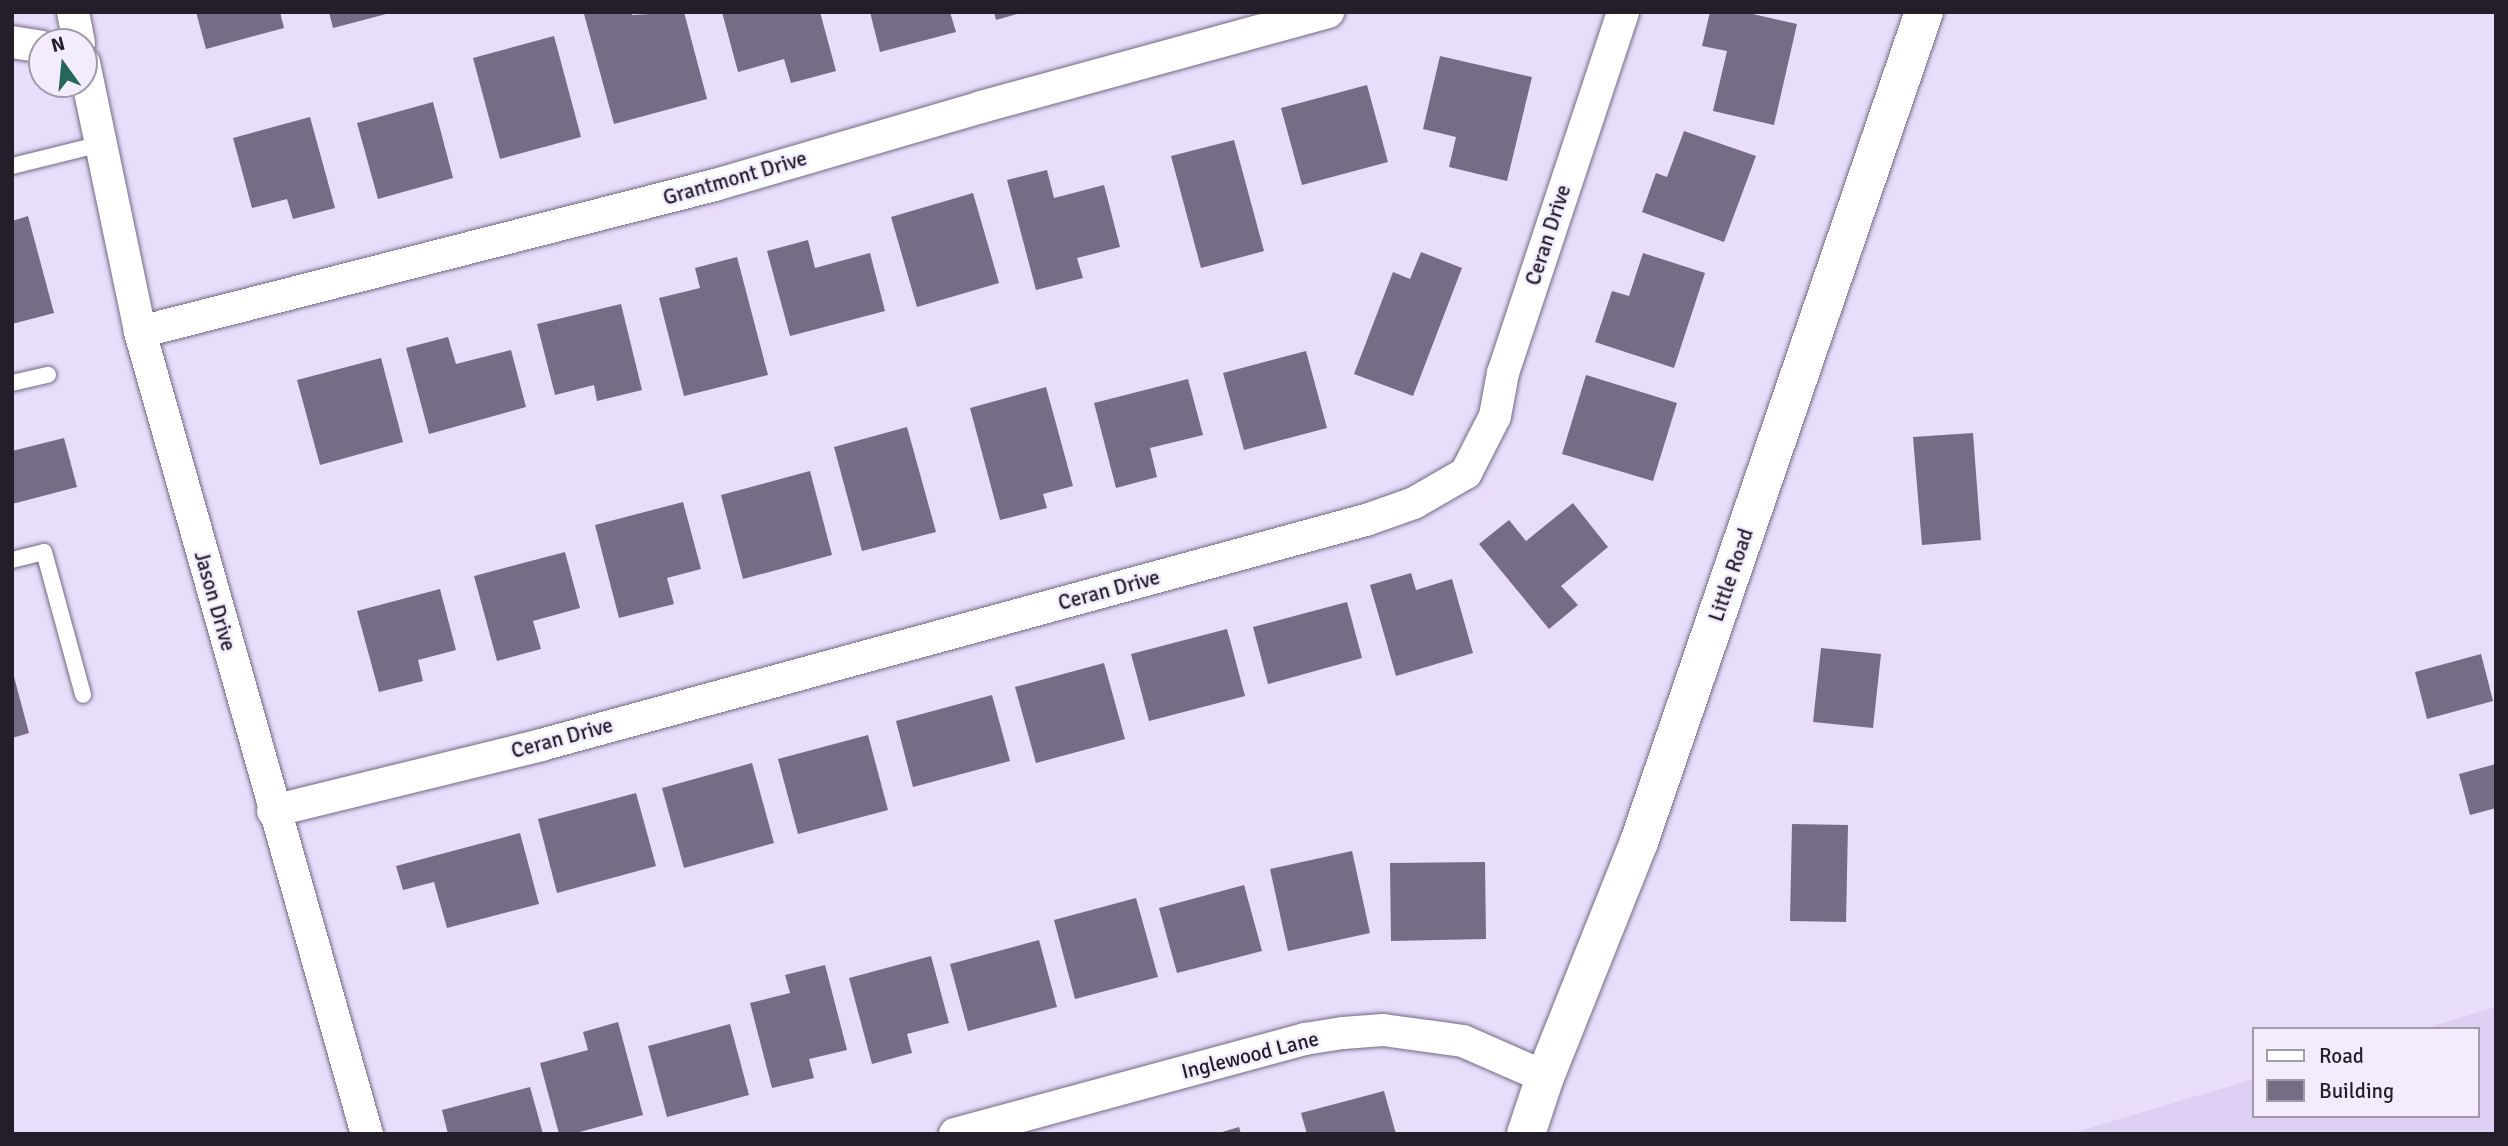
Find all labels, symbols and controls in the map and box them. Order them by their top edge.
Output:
north arrow [28,28,98,98]
text: N [49,31,68,58]
street label: Grantmont Drive [660,145,810,211]
street label: Ceran Drive [1520,182,1576,288]
street label: Little Road [1703,525,1759,625]
street label: Jason Drive [189,548,241,654]
street label: Ceran Drive [1055,564,1163,616]
street label: Ceran Drive [508,712,616,764]
street label: Inglewood Lane [1179,1026,1321,1084]
legend [2252,1027,2480,1118]
text: Road [2319,1043,2364,1069]
text: Building [2319,1078,2394,1104]

